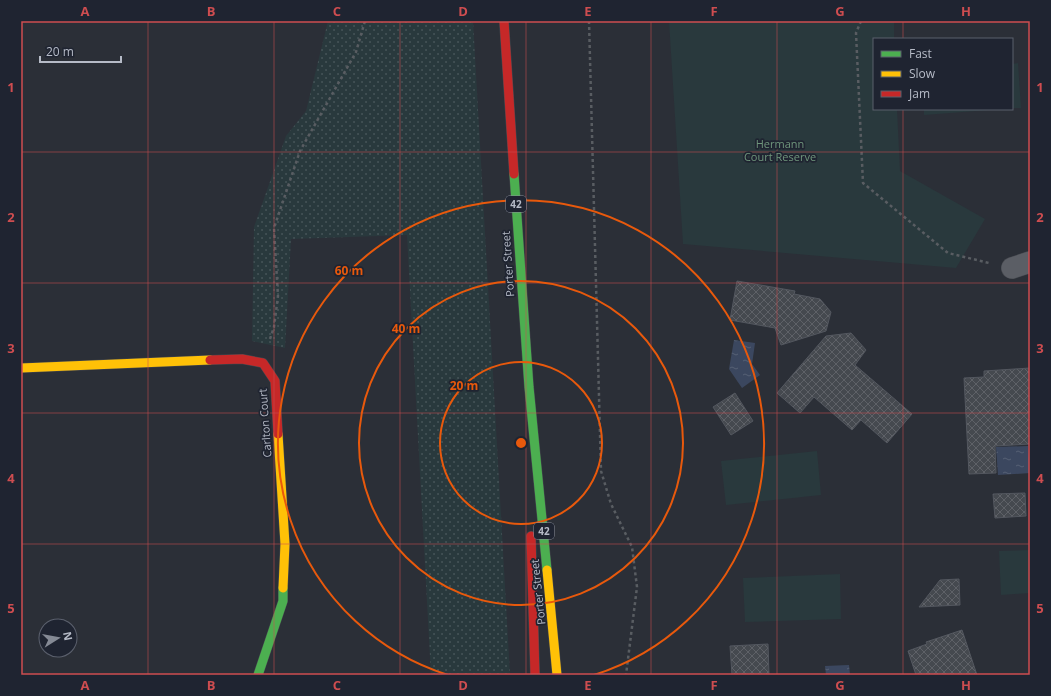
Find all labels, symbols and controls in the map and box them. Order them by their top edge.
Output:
text: A [81,2,90,20]
text: B [207,2,216,20]
text: C [333,2,341,20]
text: D [458,2,468,20]
text: E [584,2,592,20]
text: F [710,2,718,20]
text: G [835,2,845,20]
text: H [961,2,971,20]
scale bar [40,38,121,64]
legend [873,38,1013,110]
text: 20 m [46,43,74,60]
text: Fast [909,45,932,62]
text: Slow [909,65,936,82]
text: 1 [7,78,15,96]
text: 1 [1036,78,1044,96]
text: Jam [908,85,930,102]
park label: Hermann Court Reserve [744,136,816,164]
road number: 42 [506,196,526,212]
text: 2 [7,208,15,226]
text: 2 [1036,208,1044,226]
street label: Porter Street [498,231,517,297]
text: 60 m [335,262,363,279]
text: 40 m [392,320,420,337]
text: 3 [7,339,15,357]
text: 3 [1036,339,1044,357]
text: 20 m [450,377,478,394]
street label: Carlton Court [255,388,274,458]
centre of rings [514,436,528,450]
text: 4 [7,469,15,487]
text: 4 [1036,469,1044,487]
road number: 42 [534,523,554,539]
street label: Porter Street [527,558,548,626]
text: 5 [7,599,15,617]
text: 5 [1036,599,1044,617]
north arrow [38,618,78,658]
text: N [60,630,77,642]
text: A [81,676,90,694]
text: B [207,676,216,694]
text: C [333,676,341,694]
text: D [458,676,468,694]
text: E [584,676,592,694]
text: F [710,676,718,694]
text: G [835,676,845,694]
text: H [961,676,971,694]

